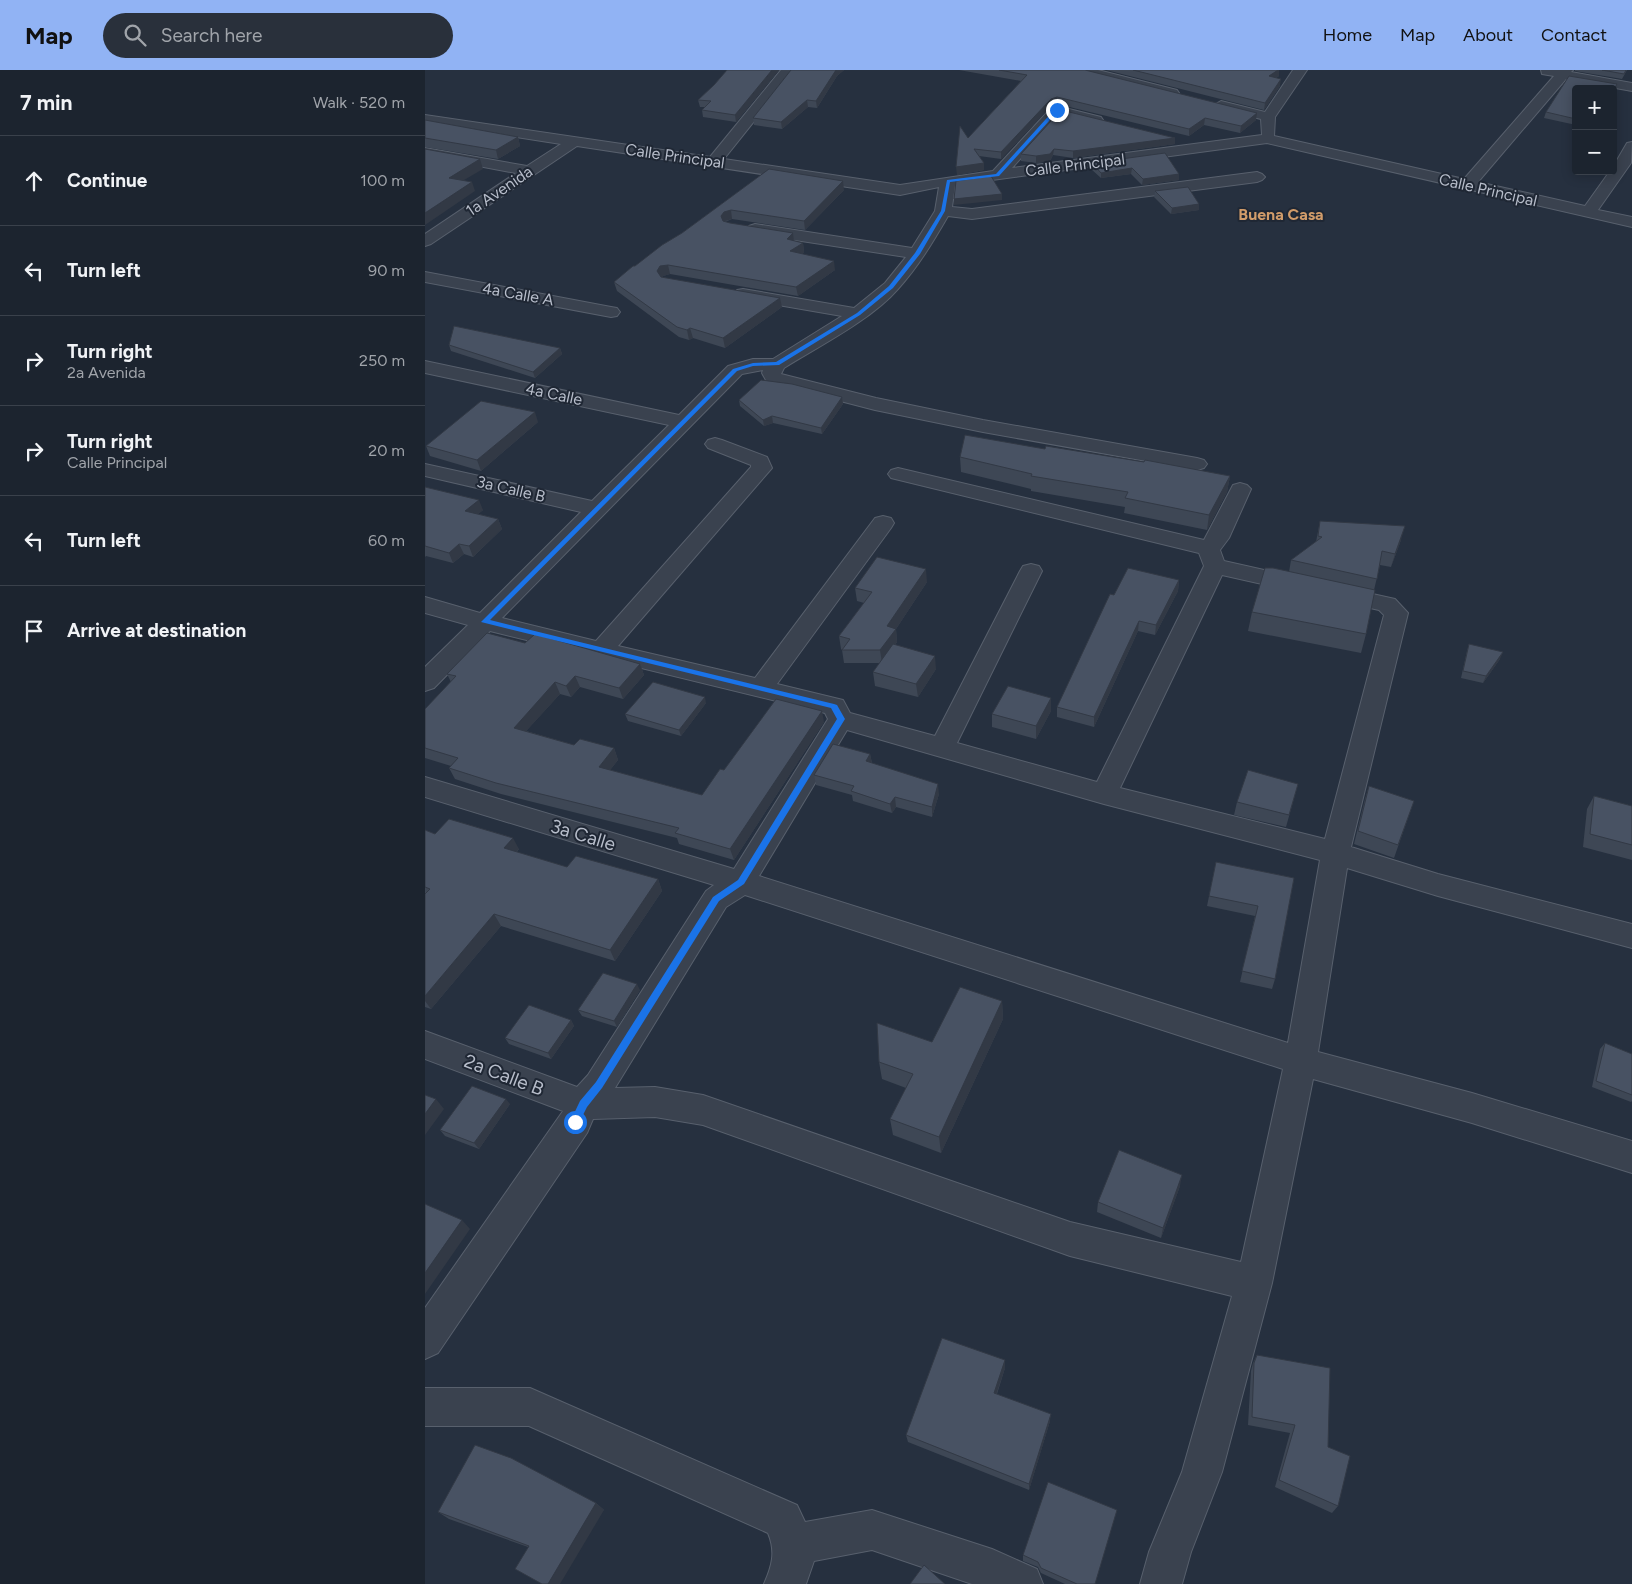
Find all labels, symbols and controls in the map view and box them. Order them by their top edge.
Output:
search box [103,13,453,58]
text: Map [25,21,73,50]
icon: search [121,21,149,49]
text: Search here [161,24,262,47]
text: Home [1323,24,1372,46]
text: Map [1400,24,1435,46]
text: About [1463,24,1513,46]
text: Contact [1541,24,1607,46]
map controls [1572,85,1617,175]
button: + [1572,85,1617,130]
text: 7 min [20,90,72,115]
text: Walk · 520 m [313,93,405,112]
route end [1046,99,1069,122]
button: − [1572,130,1617,175]
street label: Calle Principal [624,140,726,172]
street label: Calle Principal [1024,149,1126,181]
street label: 1a Avenida [462,162,536,220]
icon: ahead [20,167,48,195]
text: Continue [67,169,147,192]
street label: Calle Principal [1437,169,1539,211]
text: 100 m [360,171,405,190]
district label: Buena Casa [1238,205,1324,224]
icon: left [20,257,48,285]
text: Turn left [67,259,141,282]
text: 90 m [368,261,405,280]
street label: 4a Calle A [481,278,555,310]
text: Turn right [67,340,153,363]
icon: right [20,347,48,375]
text: 250 m [359,351,405,370]
text: 2a Avenida [67,363,146,382]
street label: 4a Calle [524,379,584,409]
text: Turn right [67,430,153,453]
icon: right [20,437,48,465]
text: 20 m [368,441,405,460]
text: Calle Principal [67,453,167,472]
street label: 3a Calle B [475,472,547,506]
icon: left [20,527,48,555]
text: Turn left [67,529,141,552]
text: 60 m [368,531,405,550]
icon: arrive [20,617,48,645]
text: Arrive at destination [67,619,246,642]
street label: 3a Calle [548,814,618,856]
street label: 2a Calle B [461,1049,547,1101]
route start [564,1111,587,1134]

